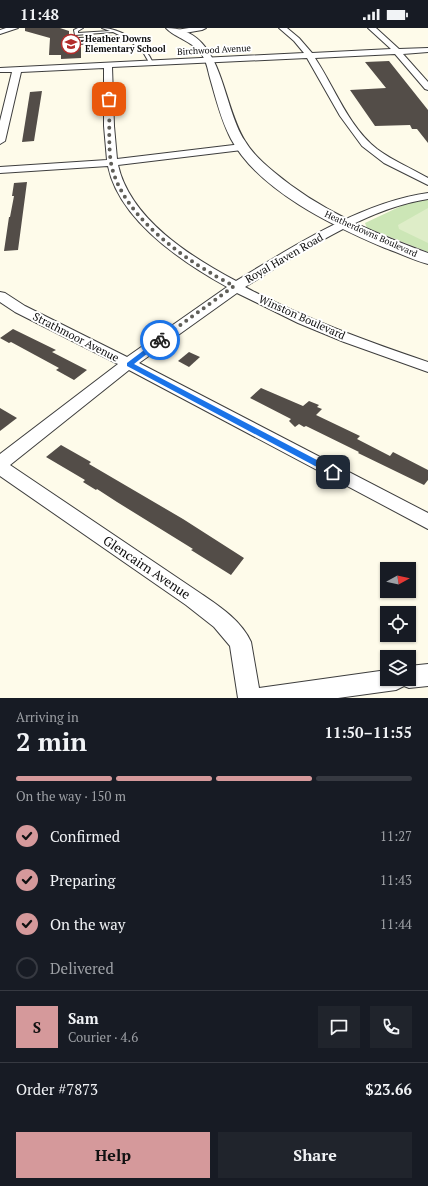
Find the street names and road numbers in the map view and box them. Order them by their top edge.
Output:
street label: Birchwood Avenue [177,42,252,58]
street label: Heatherdowns Boulevard [323,208,419,260]
street label: Royal Haven Road [242,230,326,286]
street label: Winston Boulevard [256,292,348,342]
street label: Strathmoor Avenue [31,309,122,365]
street label: Glencairn Avenue [100,531,194,603]

